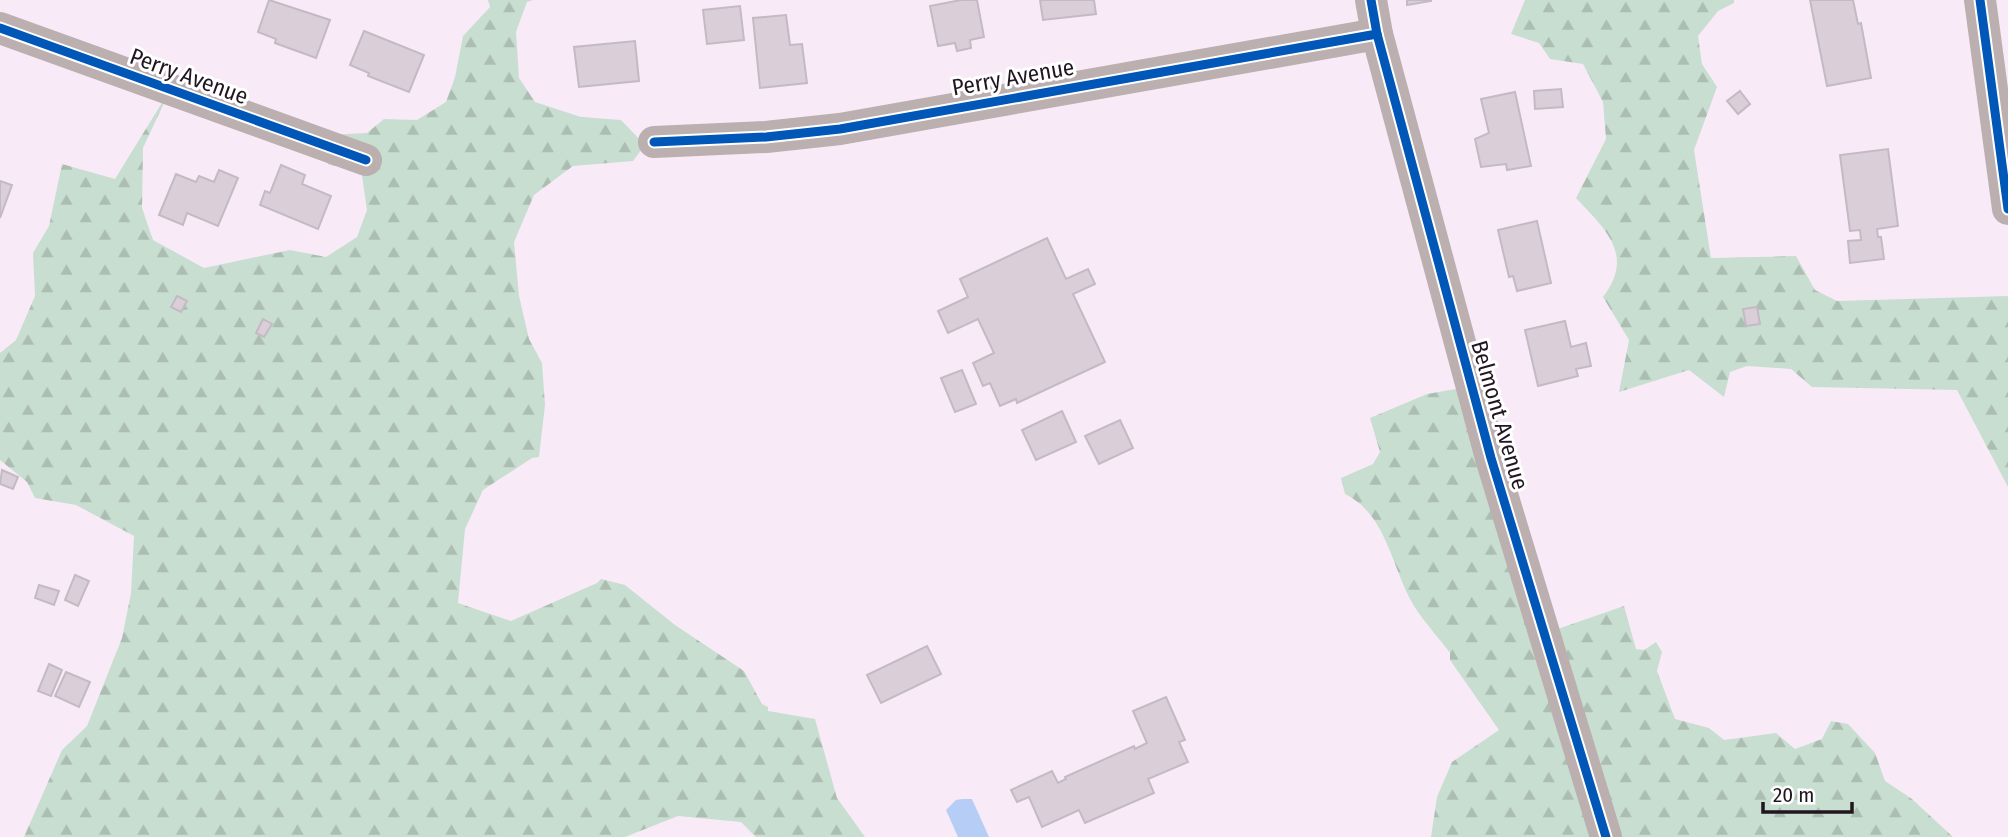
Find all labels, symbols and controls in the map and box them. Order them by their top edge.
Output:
street label: Perry Avenue [126,42,252,110]
street label: Perry Avenue [950,52,1076,102]
street label: Belmont Avenue [1465,337,1535,493]
scale bar [1763,770,1852,814]
text: 20 m [1773,782,1814,808]

